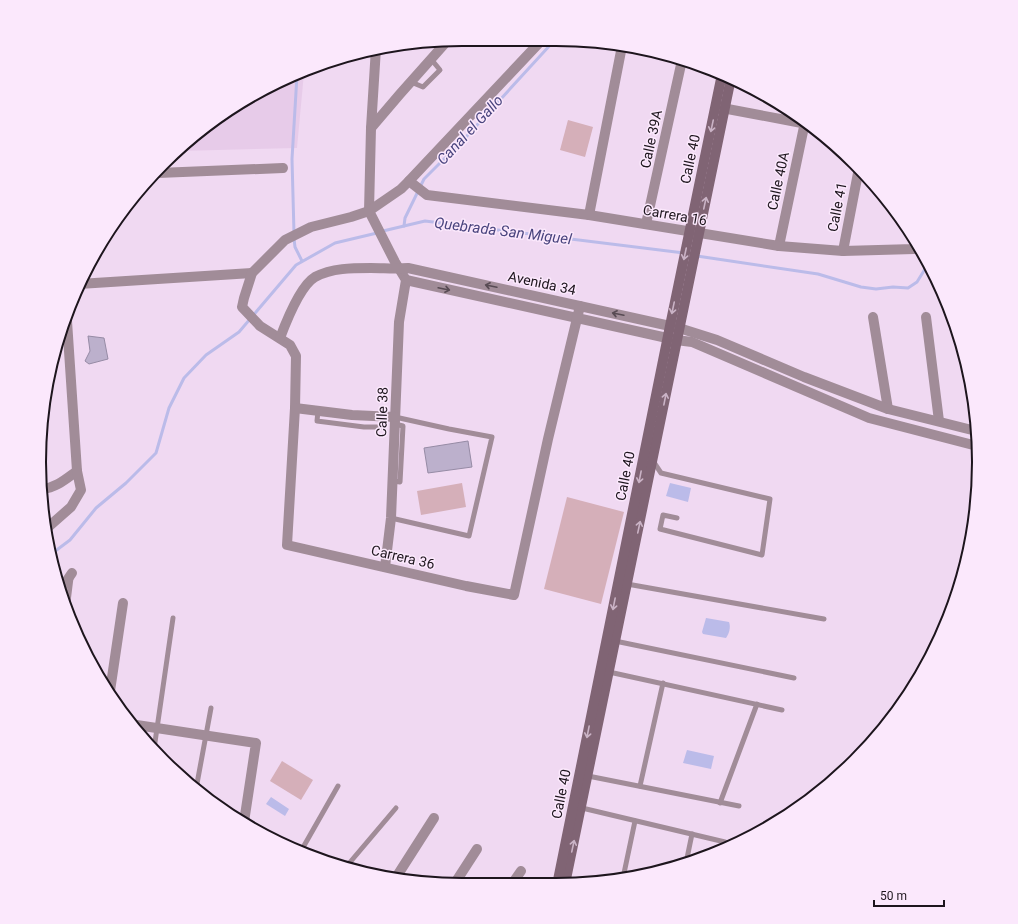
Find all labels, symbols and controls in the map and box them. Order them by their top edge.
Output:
water label: Canal el Gallo [433,91,507,169]
street label: Calle 39A [637,108,665,170]
one-way arrow [707,119,715,132]
street label: Calle 40 [677,133,703,185]
street label: Calle 40A [764,150,792,212]
street label: Calle 41 [824,181,850,233]
one-way arrow [701,197,709,210]
street label: Carrera 16 [642,201,708,229]
water label: Quebrada San Miguel [433,214,573,248]
one-way arrow [680,247,688,260]
street label: Avenida 34 [507,268,577,298]
one-way arrow [485,282,498,289]
one-way arrow [437,285,450,293]
one-way arrow [669,301,677,314]
one-way arrow [612,310,625,318]
street label: Calle 38 [373,387,391,437]
one-way arrow [661,393,669,406]
street label: Calle 40 [612,450,638,502]
one-way arrow [635,470,643,483]
one-way arrow [636,520,644,533]
street label: Carrera 36 [370,542,436,572]
one-way arrow [609,597,617,610]
one-way arrow [584,725,592,738]
street label: Calle 40 [548,768,574,820]
one-way arrow [570,840,578,853]
scale bar [874,882,944,908]
text: 50 m [880,889,907,903]

